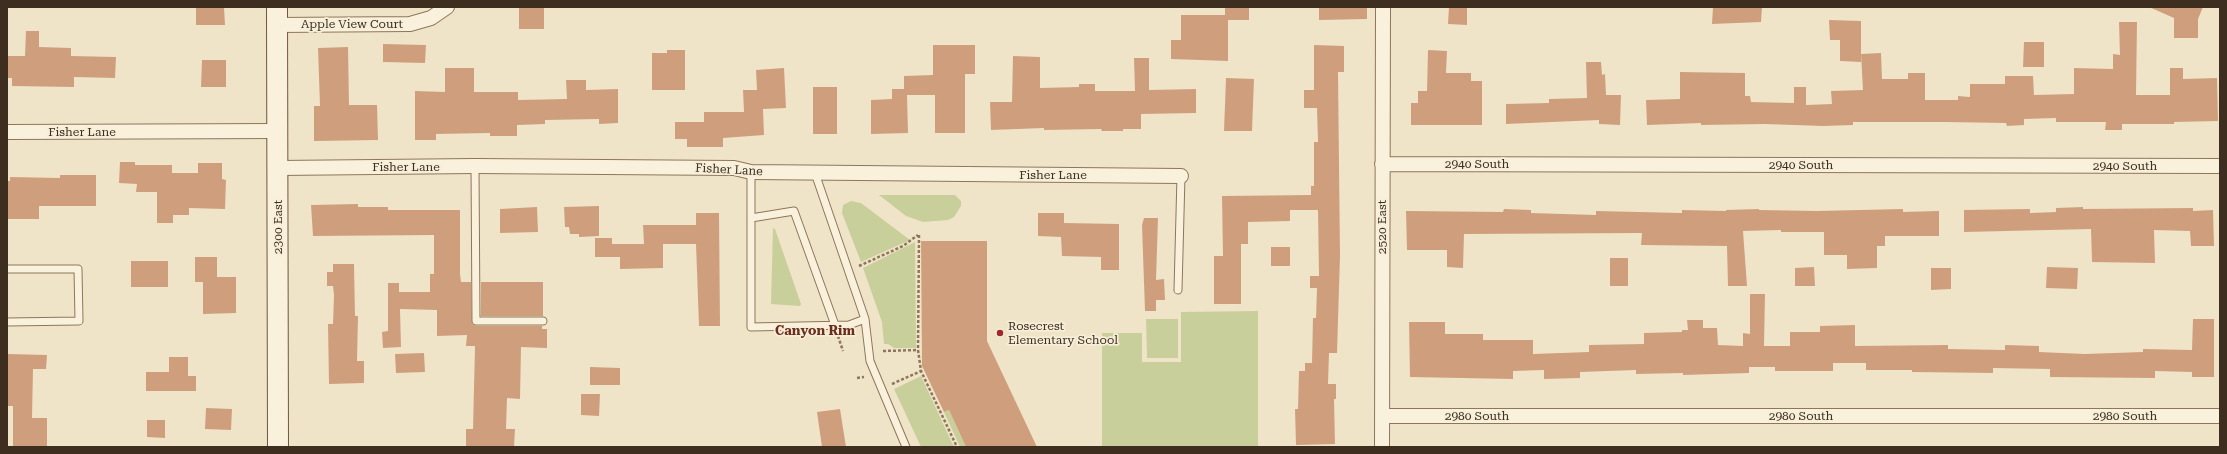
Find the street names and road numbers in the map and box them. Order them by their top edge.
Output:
street label: Apple View Court [301,17,403,31]
street label: Fisher Lane [48,125,116,139]
street label: 2940 South [1445,157,1509,171]
street label: 2940 South [1769,158,1833,172]
street label: 2940 South [2093,159,2157,173]
street label: Fisher Lane [372,160,440,174]
street label: Fisher Lane [695,161,763,179]
street label: Fisher Lane [1019,168,1087,182]
street label: 2300 East [271,200,285,254]
street label: 2520 East [1375,200,1389,254]
street label: 2980 South [1445,409,1509,423]
street label: 2980 South [1769,409,1833,423]
street label: 2980 South [2093,409,2157,423]

